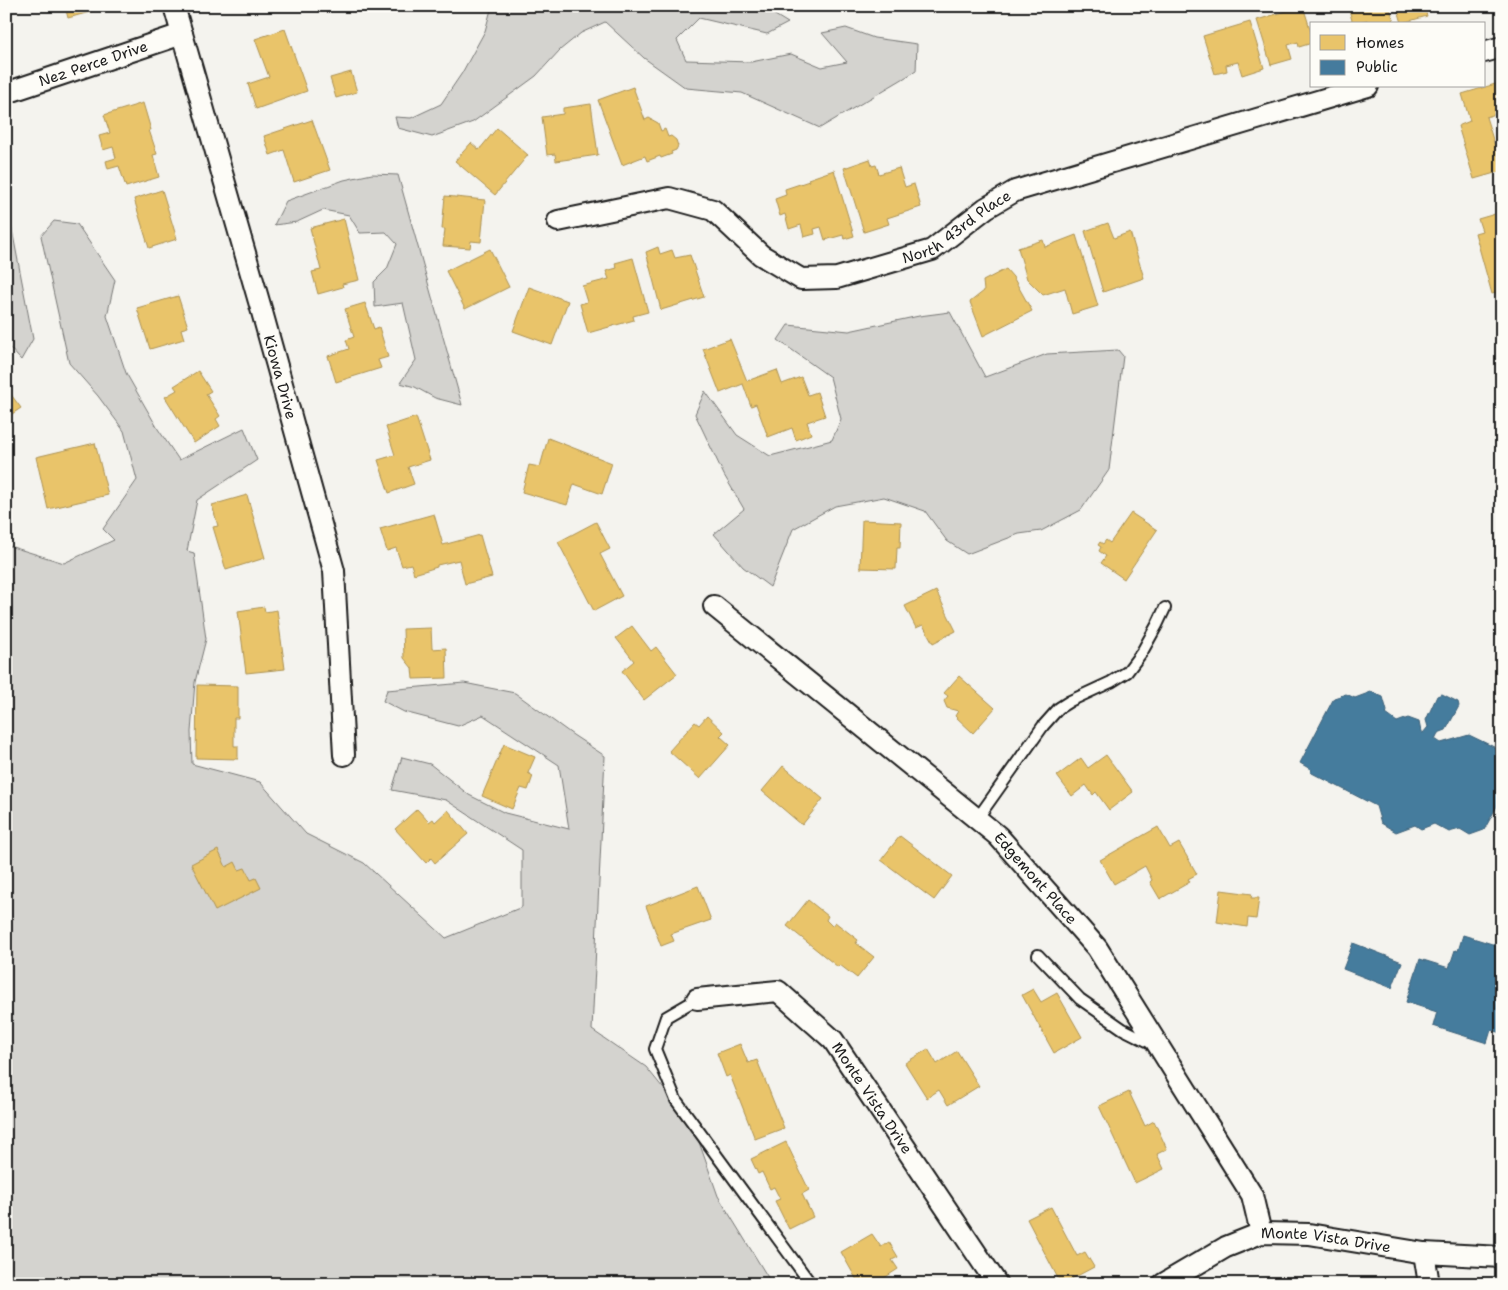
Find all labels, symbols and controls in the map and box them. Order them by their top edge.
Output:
legend [1310,22,1486,88]
text: Homes [1356,33,1404,53]
street label: Nez Perce Drive [36,36,150,91]
text: Public [1356,57,1398,77]
street label: North 43rd Place [900,185,1015,268]
street label: Kiowa Drive [259,333,301,422]
street label: Edgemont Place [989,828,1082,929]
street label: Monte Vista Drive [827,1038,917,1158]
street label: Monte Vista Drive [1261,1223,1392,1257]

